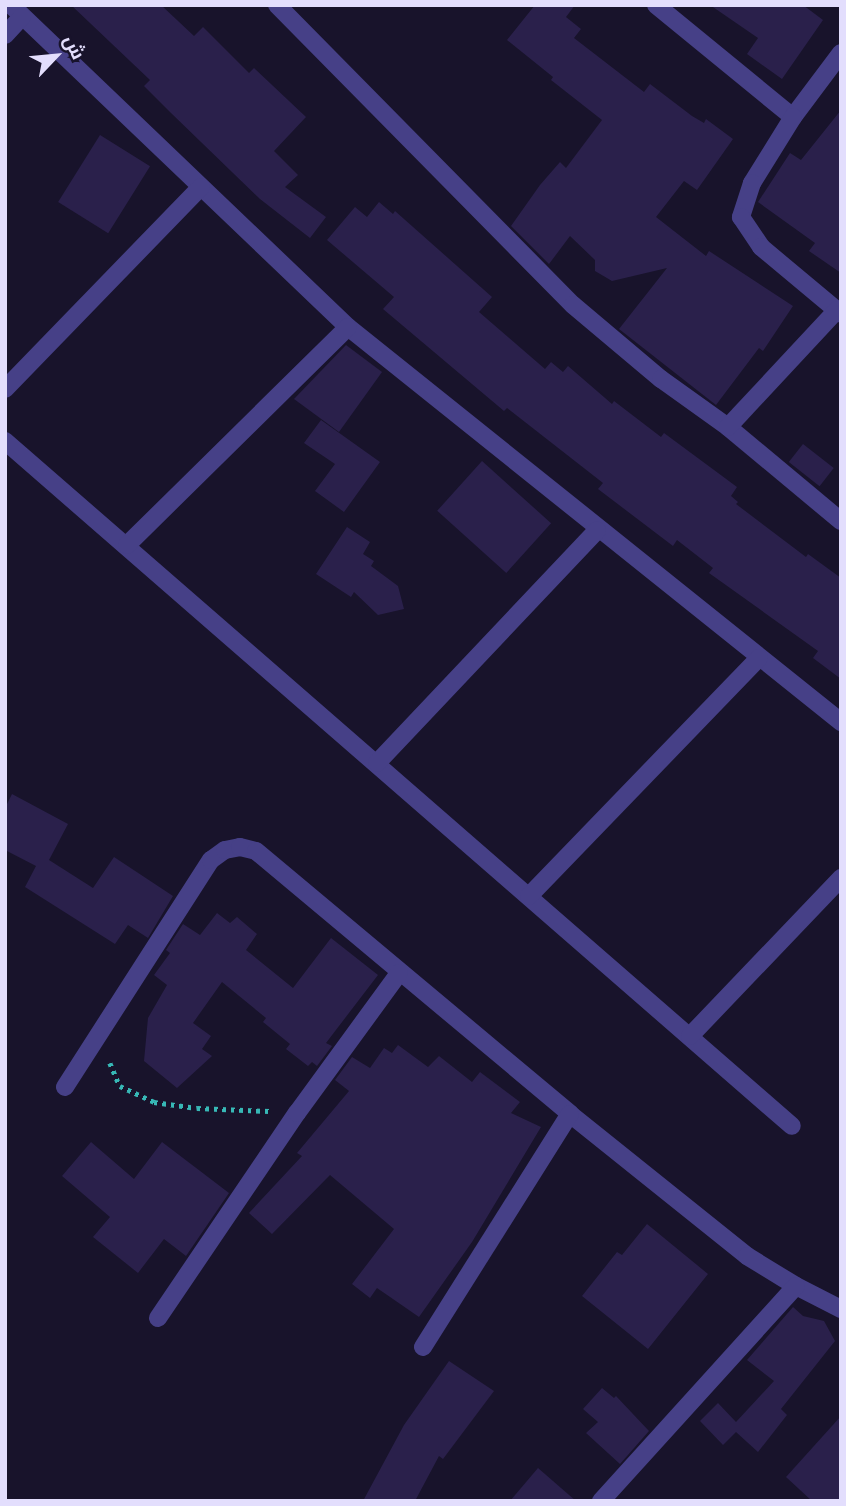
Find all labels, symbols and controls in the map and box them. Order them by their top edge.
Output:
north arrow [21,21,91,91]
text: ش [60,31,90,63]

